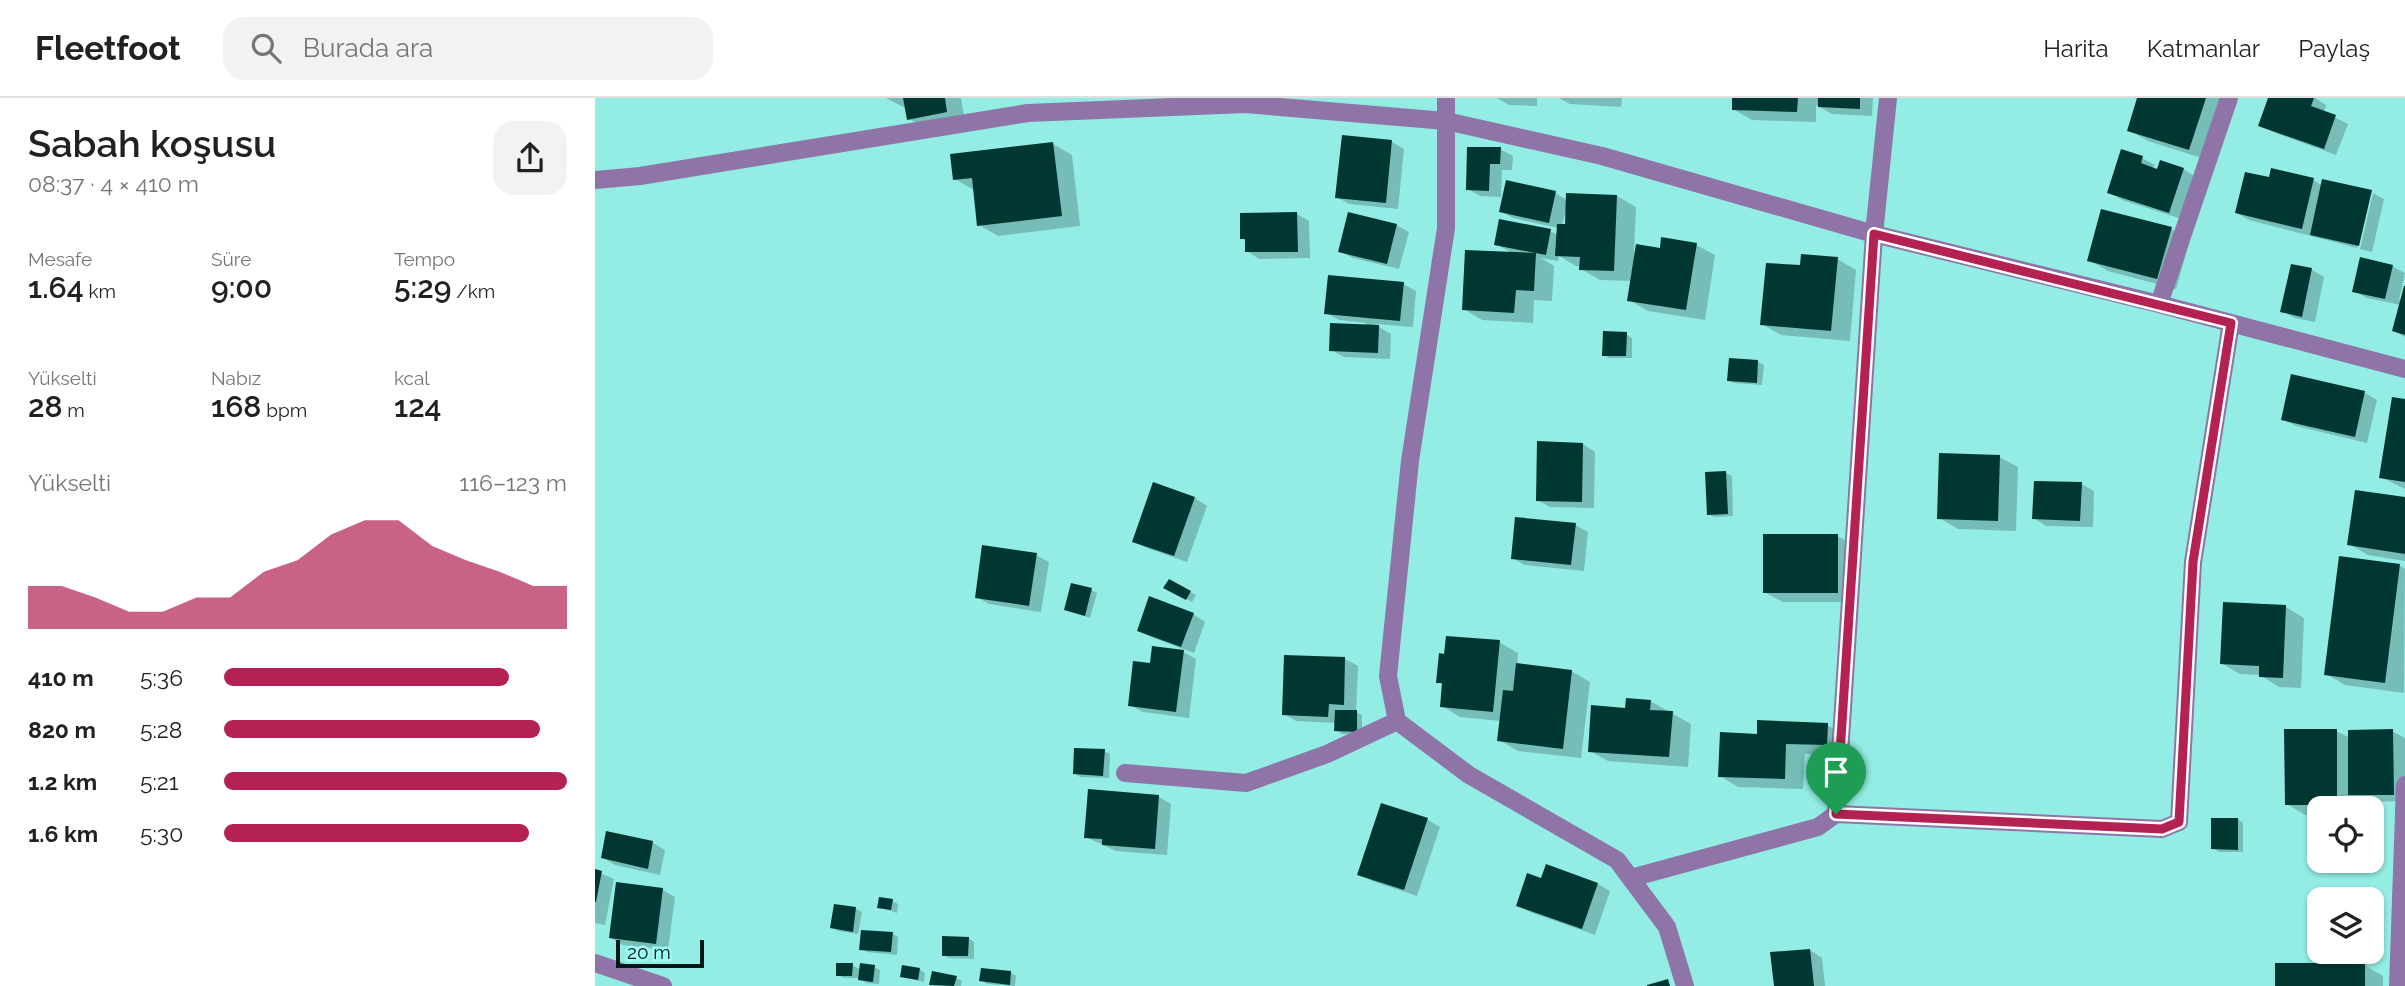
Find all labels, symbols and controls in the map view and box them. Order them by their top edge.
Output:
search box [223,17,713,80]
text: Fleetfoot [35,29,181,68]
icon: search [247,29,285,67]
text: Burada ara [303,33,433,63]
text: Harita [2043,34,2109,63]
text: Katmanlar [2147,34,2260,63]
text: Paylaş [2298,34,2370,63]
text: Sabah koşusu [28,121,276,166]
button: share [493,121,567,195]
text: 08:37 · 4 × 410 m [28,170,199,197]
text: Mesafe [28,248,92,270]
text: Süre [211,248,251,270]
text: Tempo [394,248,455,270]
text: 1.64 [28,270,84,305]
text: 9:00 [211,270,272,305]
text: 5:29 [394,270,451,305]
text: km [84,280,116,302]
text: /km [451,280,495,302]
text: Yükselti [28,367,97,389]
text: Nabız [211,367,261,389]
text: kcal [394,367,430,389]
text: 28 [28,389,63,424]
text: 168 [211,389,261,424]
text: 124 [394,389,442,424]
text: m [63,399,85,421]
text: bpm [261,399,307,421]
text: Yükselti [28,469,111,496]
text: 116–123 m [459,469,567,496]
text: 410 m [28,664,94,691]
text: 5:36 [140,664,183,691]
text: 820 m [28,716,96,743]
text: 5:28 [140,716,182,743]
pin [1806,742,1866,814]
icon: arrive [1817,753,1855,791]
text: 1.2 km [28,768,97,795]
text: 5:21 [140,768,179,795]
map controls [2307,796,2384,964]
button: locate [2307,796,2384,873]
text: 1.6 km [28,820,98,847]
text: 5:30 [140,820,183,847]
button: layers [2307,887,2384,964]
scale bar [616,937,703,969]
text: 20 m [627,941,671,963]

